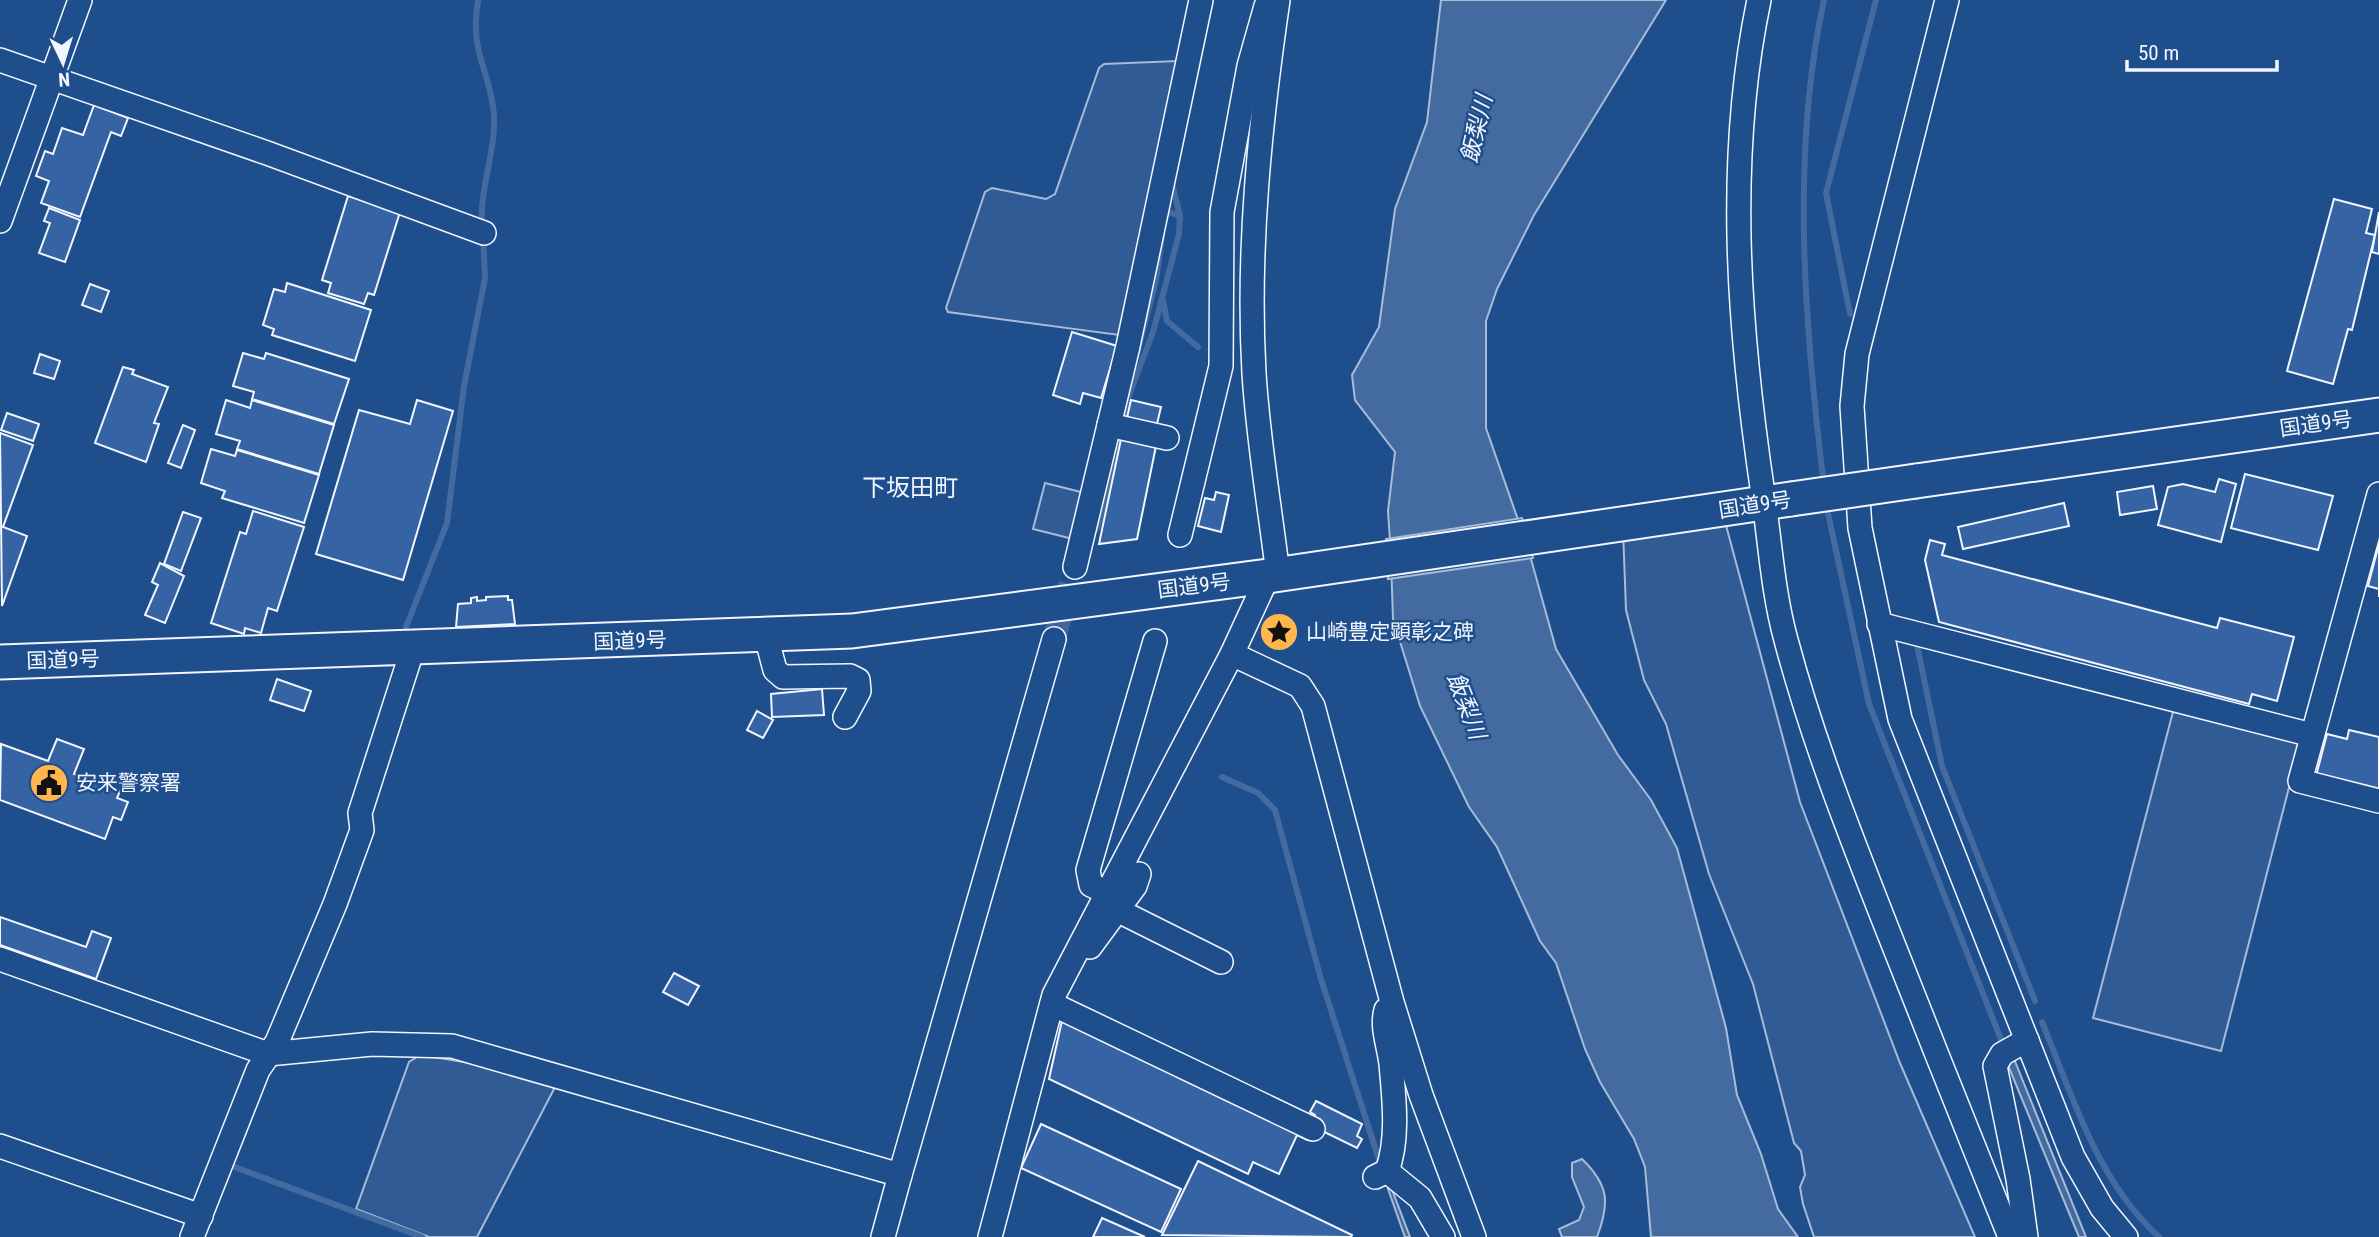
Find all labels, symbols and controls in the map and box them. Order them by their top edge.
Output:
north arrow [28,28,98,98]
scale bar [2127,28,2278,72]
text: 50 m [2138,41,2179,65]
text: N [58,68,71,91]
water label: 飯梨川 [1456,89,1499,166]
street label: 国道9号 [2278,407,2354,441]
district label: 下坂田町 [862,474,958,502]
street label: 国道9号 [1717,487,1793,523]
street label: 国道9号 [1156,570,1232,602]
place icon: 山崎豊定顕彰之碑 [1258,611,1300,653]
place label: 山崎豊定顕彰之碑 [1306,620,1474,644]
street label: 国道9号 [593,628,667,654]
street label: 国道9号 [26,647,100,673]
water label: 飯梨川 [1441,669,1492,746]
public building icon: 安来警察署 [28,762,70,804]
place label: 安来警察署 [76,771,181,795]

